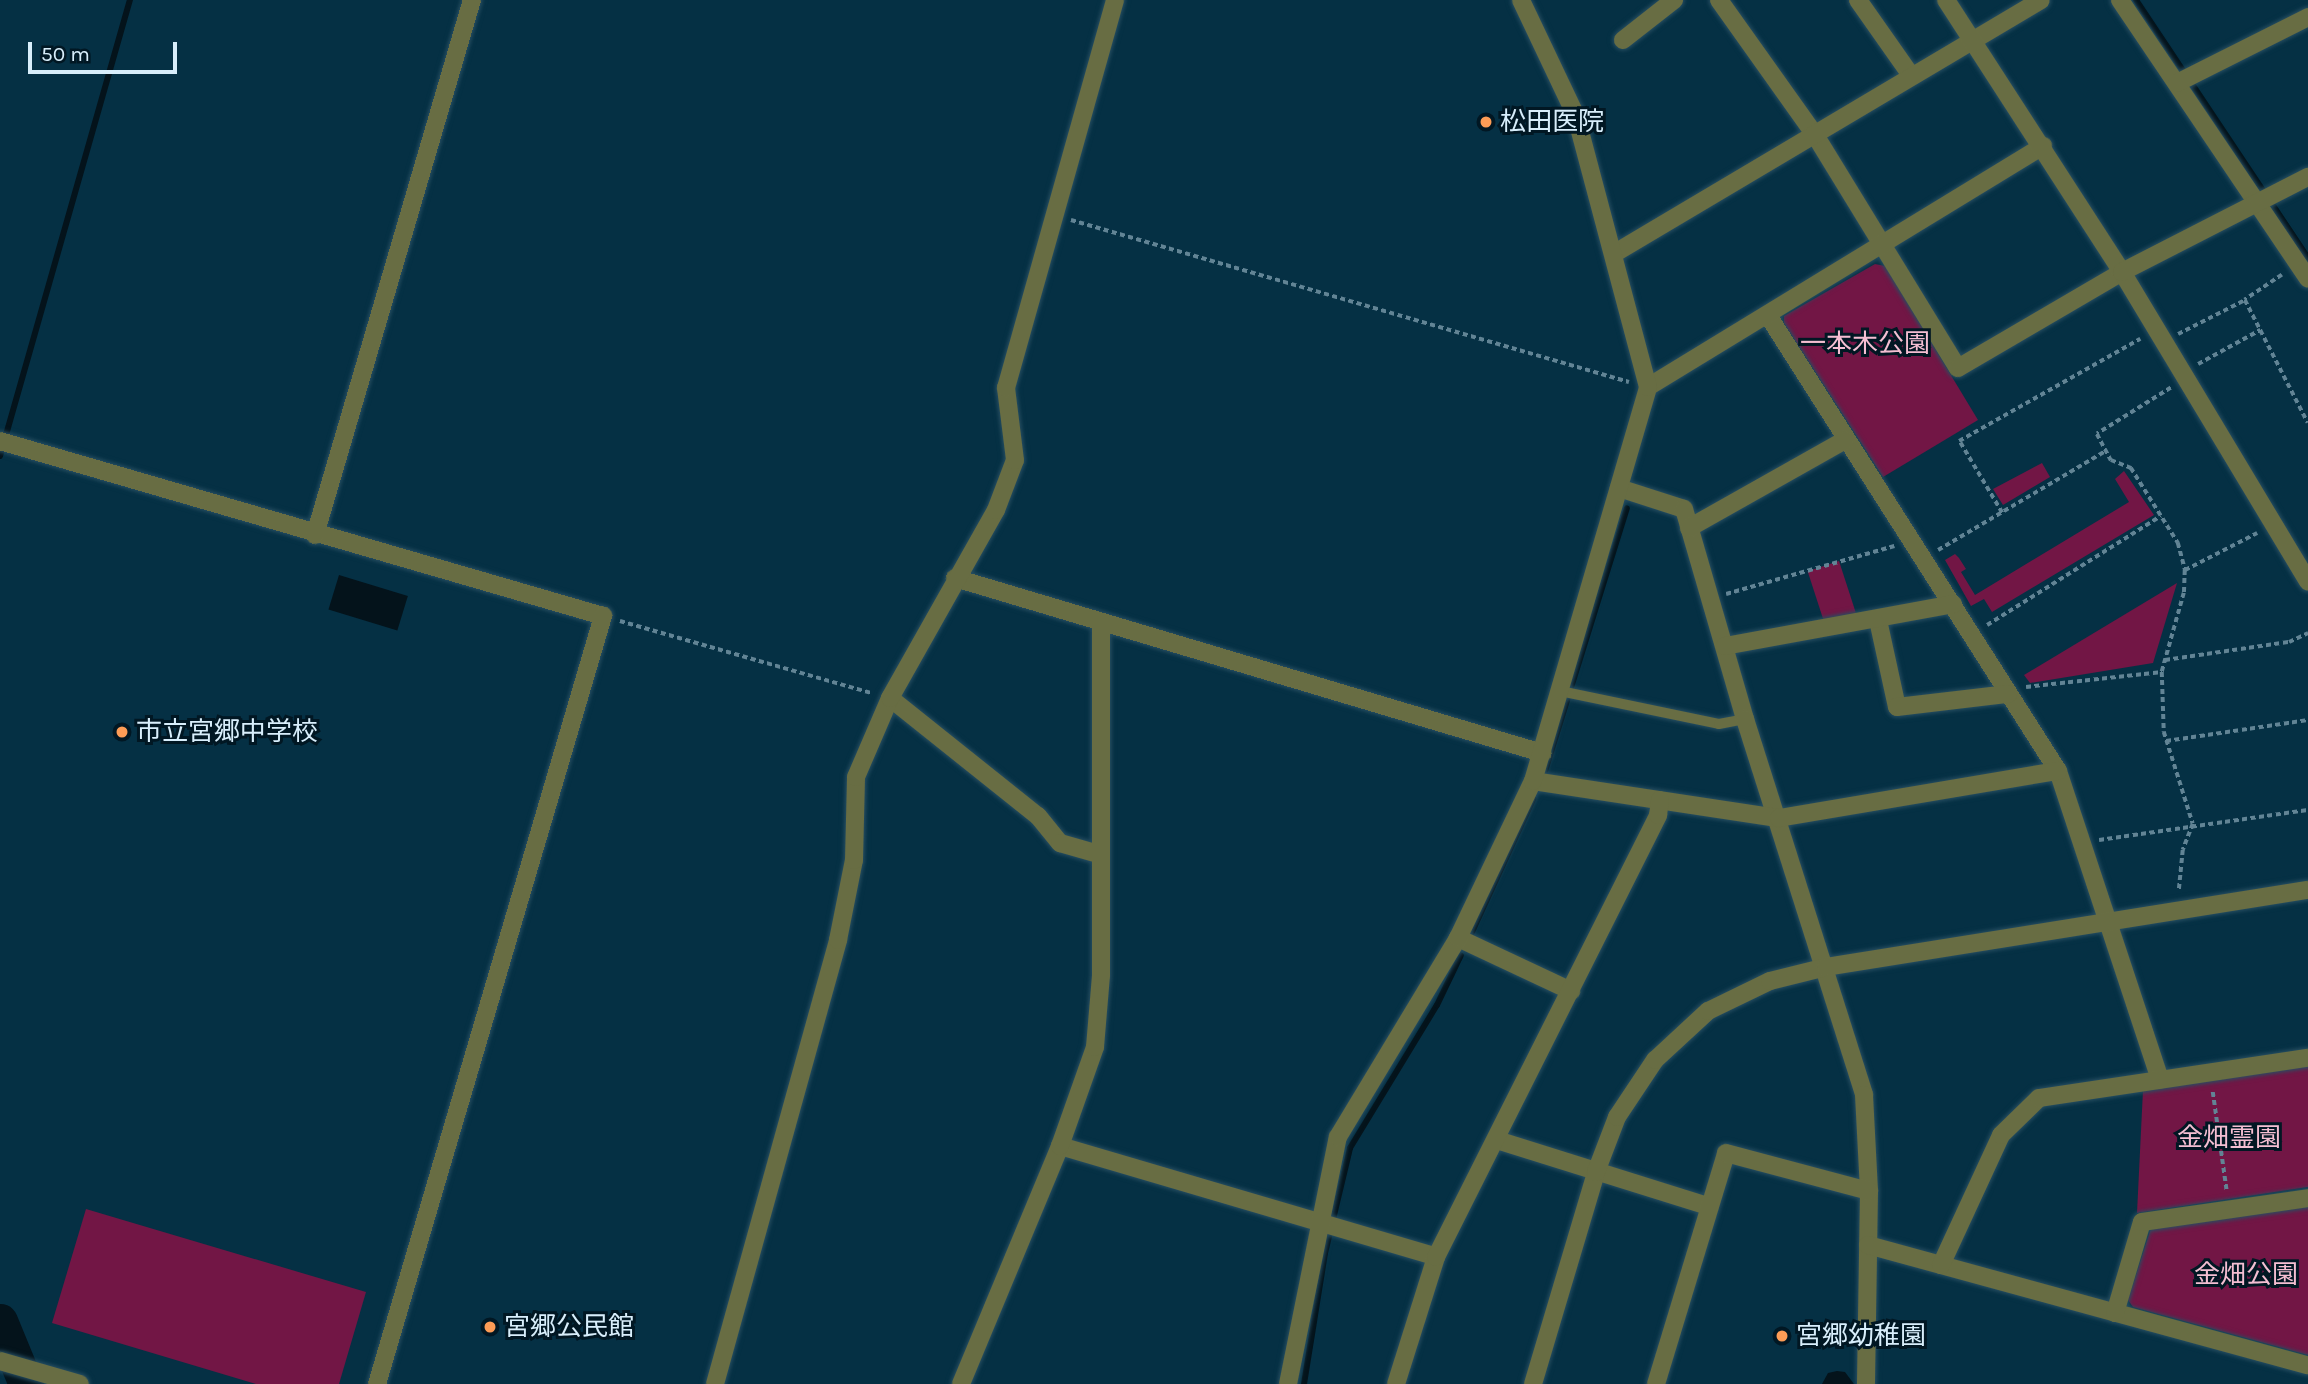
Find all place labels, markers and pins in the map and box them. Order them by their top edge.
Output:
place label: 松田医院 [1500,106,1604,138]
marker: 松田医院 [1478,114,1494,130]
place label: 市立宮郷中学校 [136,716,318,748]
marker: 市立宮郷中学校 [114,724,130,740]
place label: 宮郷公民館 [504,1311,634,1343]
marker: 宮郷公民館 [482,1319,498,1335]
place label: 宮郷幼稚園 [1796,1320,1926,1352]
marker: 宮郷幼稚園 [1774,1328,1790,1344]

